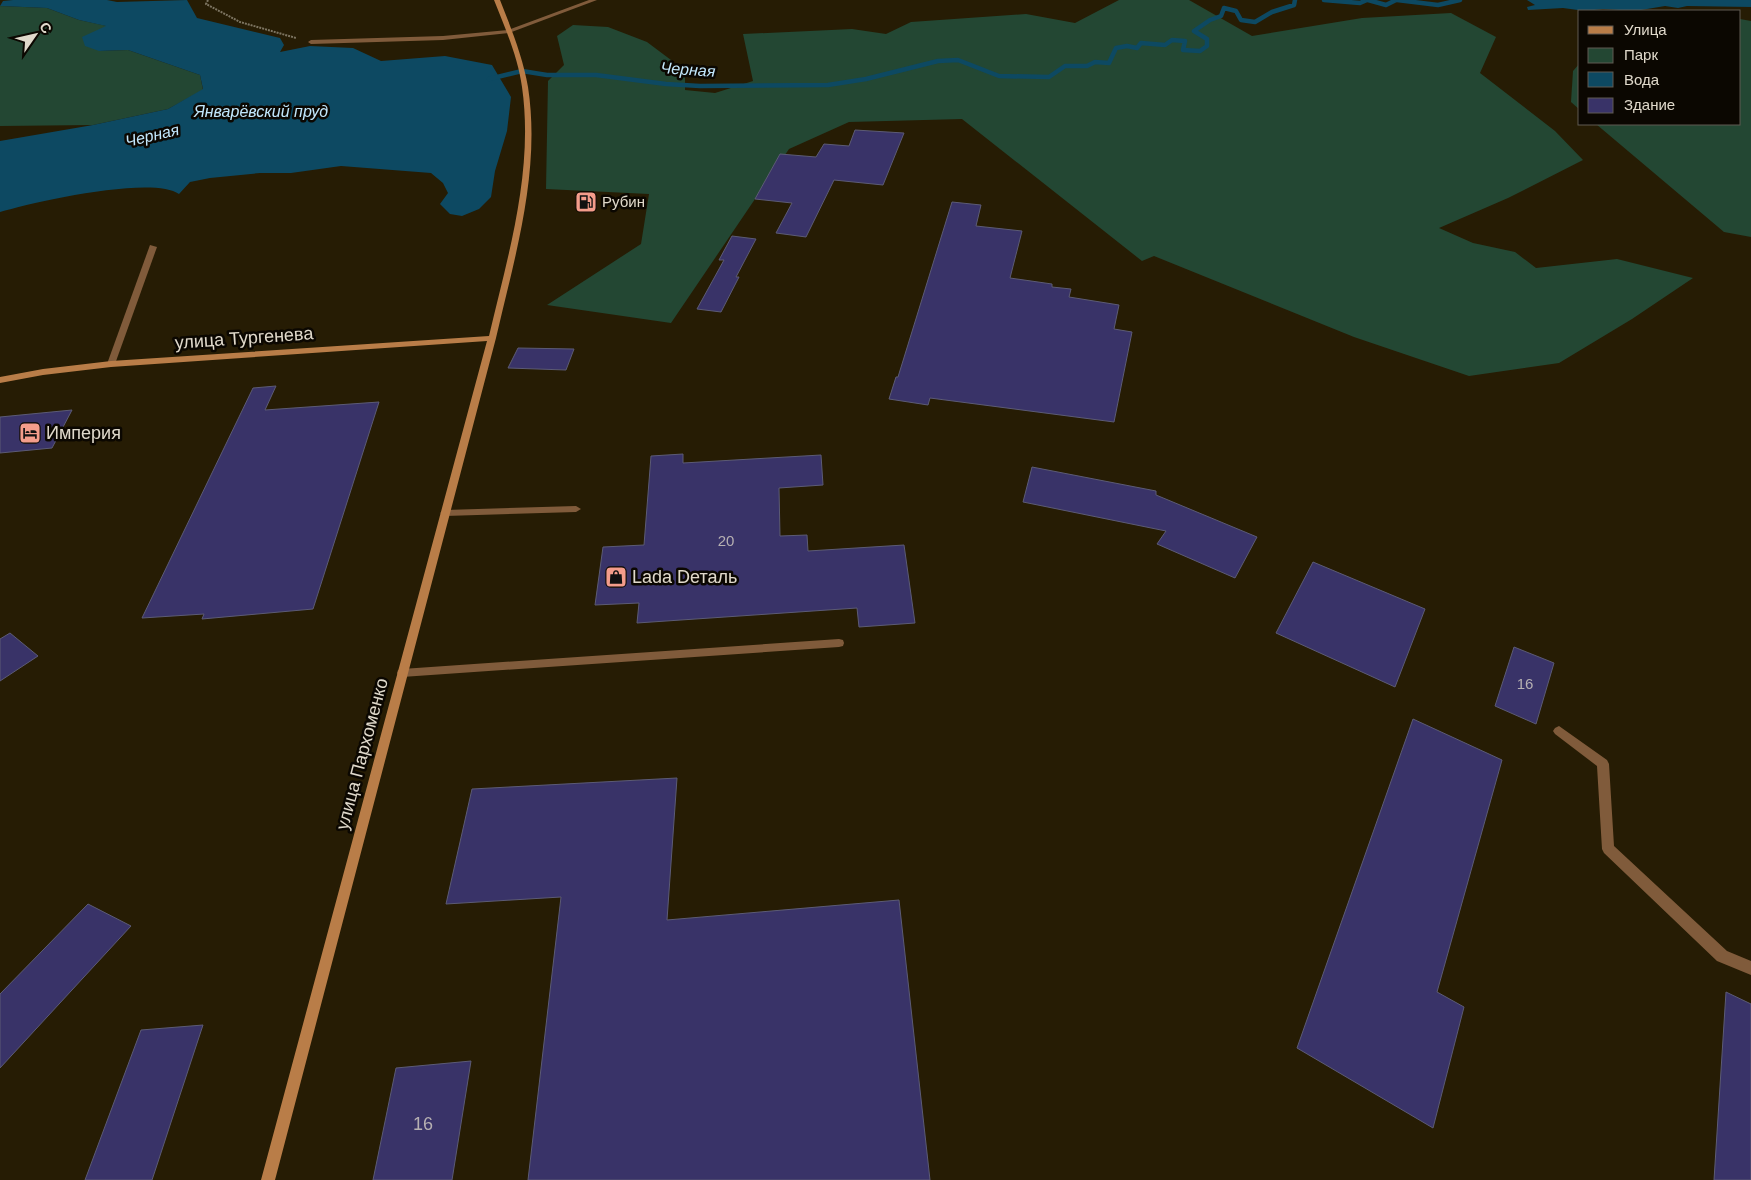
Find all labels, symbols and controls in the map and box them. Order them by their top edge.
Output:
north arrow [10,10,60,60]
legend [1578,10,1741,125]
text: С [36,19,55,36]
text: Улица [1624,21,1667,38]
text: Парк [1624,46,1658,63]
water label: Черная [660,59,716,80]
text: Вода [1624,71,1660,88]
text: Здание [1624,96,1675,113]
water label: Январёвский пруд [193,103,328,120]
water label: Черная [123,121,181,150]
fuel station icon: Рубин [574,190,598,214]
place label: Рубин [602,193,645,210]
street label: улица Тургенева [174,323,315,353]
hotel icon: Империя [18,421,42,445]
place label: Империя [46,423,121,443]
house number: 20 [718,532,734,549]
shop icon: Lada Dеталь [604,565,628,589]
place label: Lada Dеталь [632,567,737,587]
house number: 16 [1517,675,1533,692]
street label: улица Пархоменко [332,676,392,832]
house number: 16 [413,1114,433,1134]

